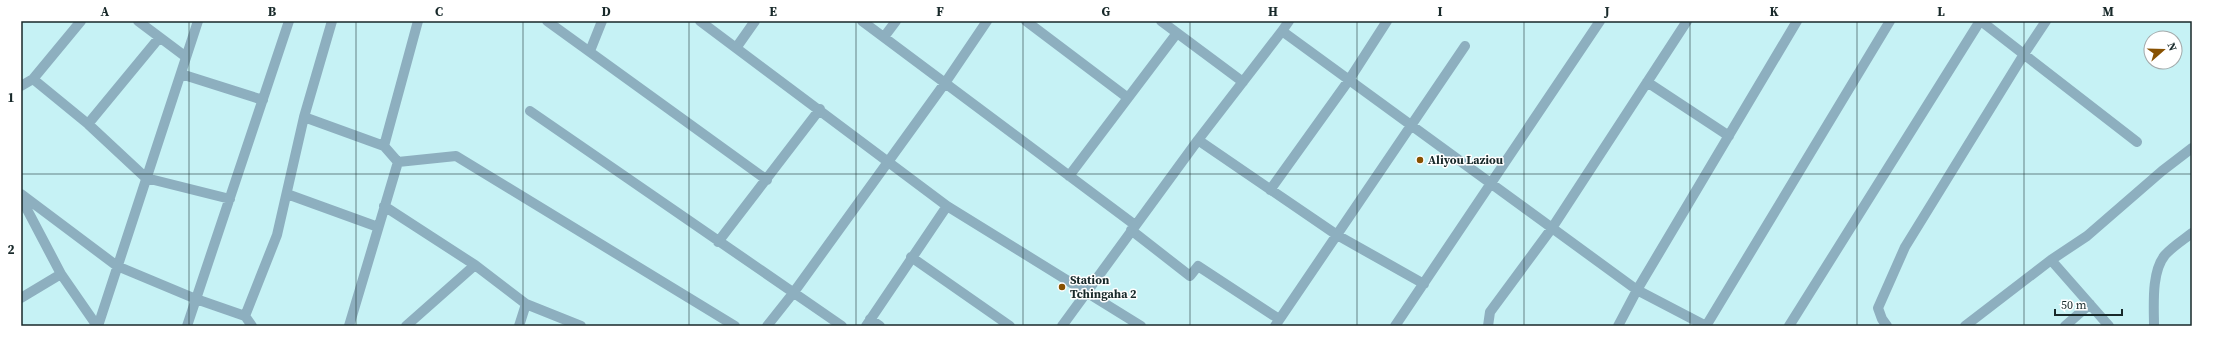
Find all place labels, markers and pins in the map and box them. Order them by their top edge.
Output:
place label: Aliyou Laziou [1428,152,1504,168]
marker: Aliyou Laziou [1415,155,1425,165]
place label: Station Tchingaha 2 [1070,272,1137,302]
marker: Station Tchingaha 2 [1057,282,1067,292]

